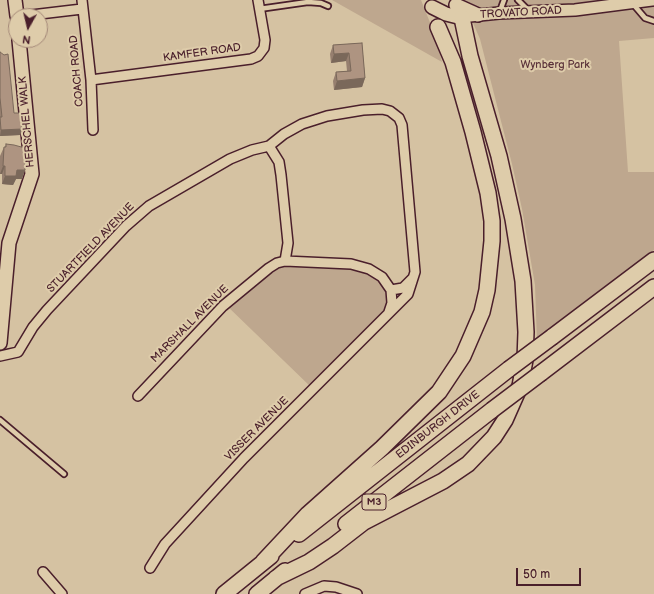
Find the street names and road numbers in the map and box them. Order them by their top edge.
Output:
street label: TROVATO ROAD [480,4,562,22]
street label: COACH ROAD [67,35,87,107]
street label: KAMFER ROAD [162,41,242,65]
street label: HERSCHEL WALK [16,76,38,168]
street label: STUARTFIELD AVENUE [45,200,137,296]
street label: MARSHALL AVENUE [148,282,232,366]
street label: EDINBURGH DRIVE [393,388,483,462]
street label: VISSER AVENUE [222,394,292,464]
road number: M3 [362,494,386,510]

